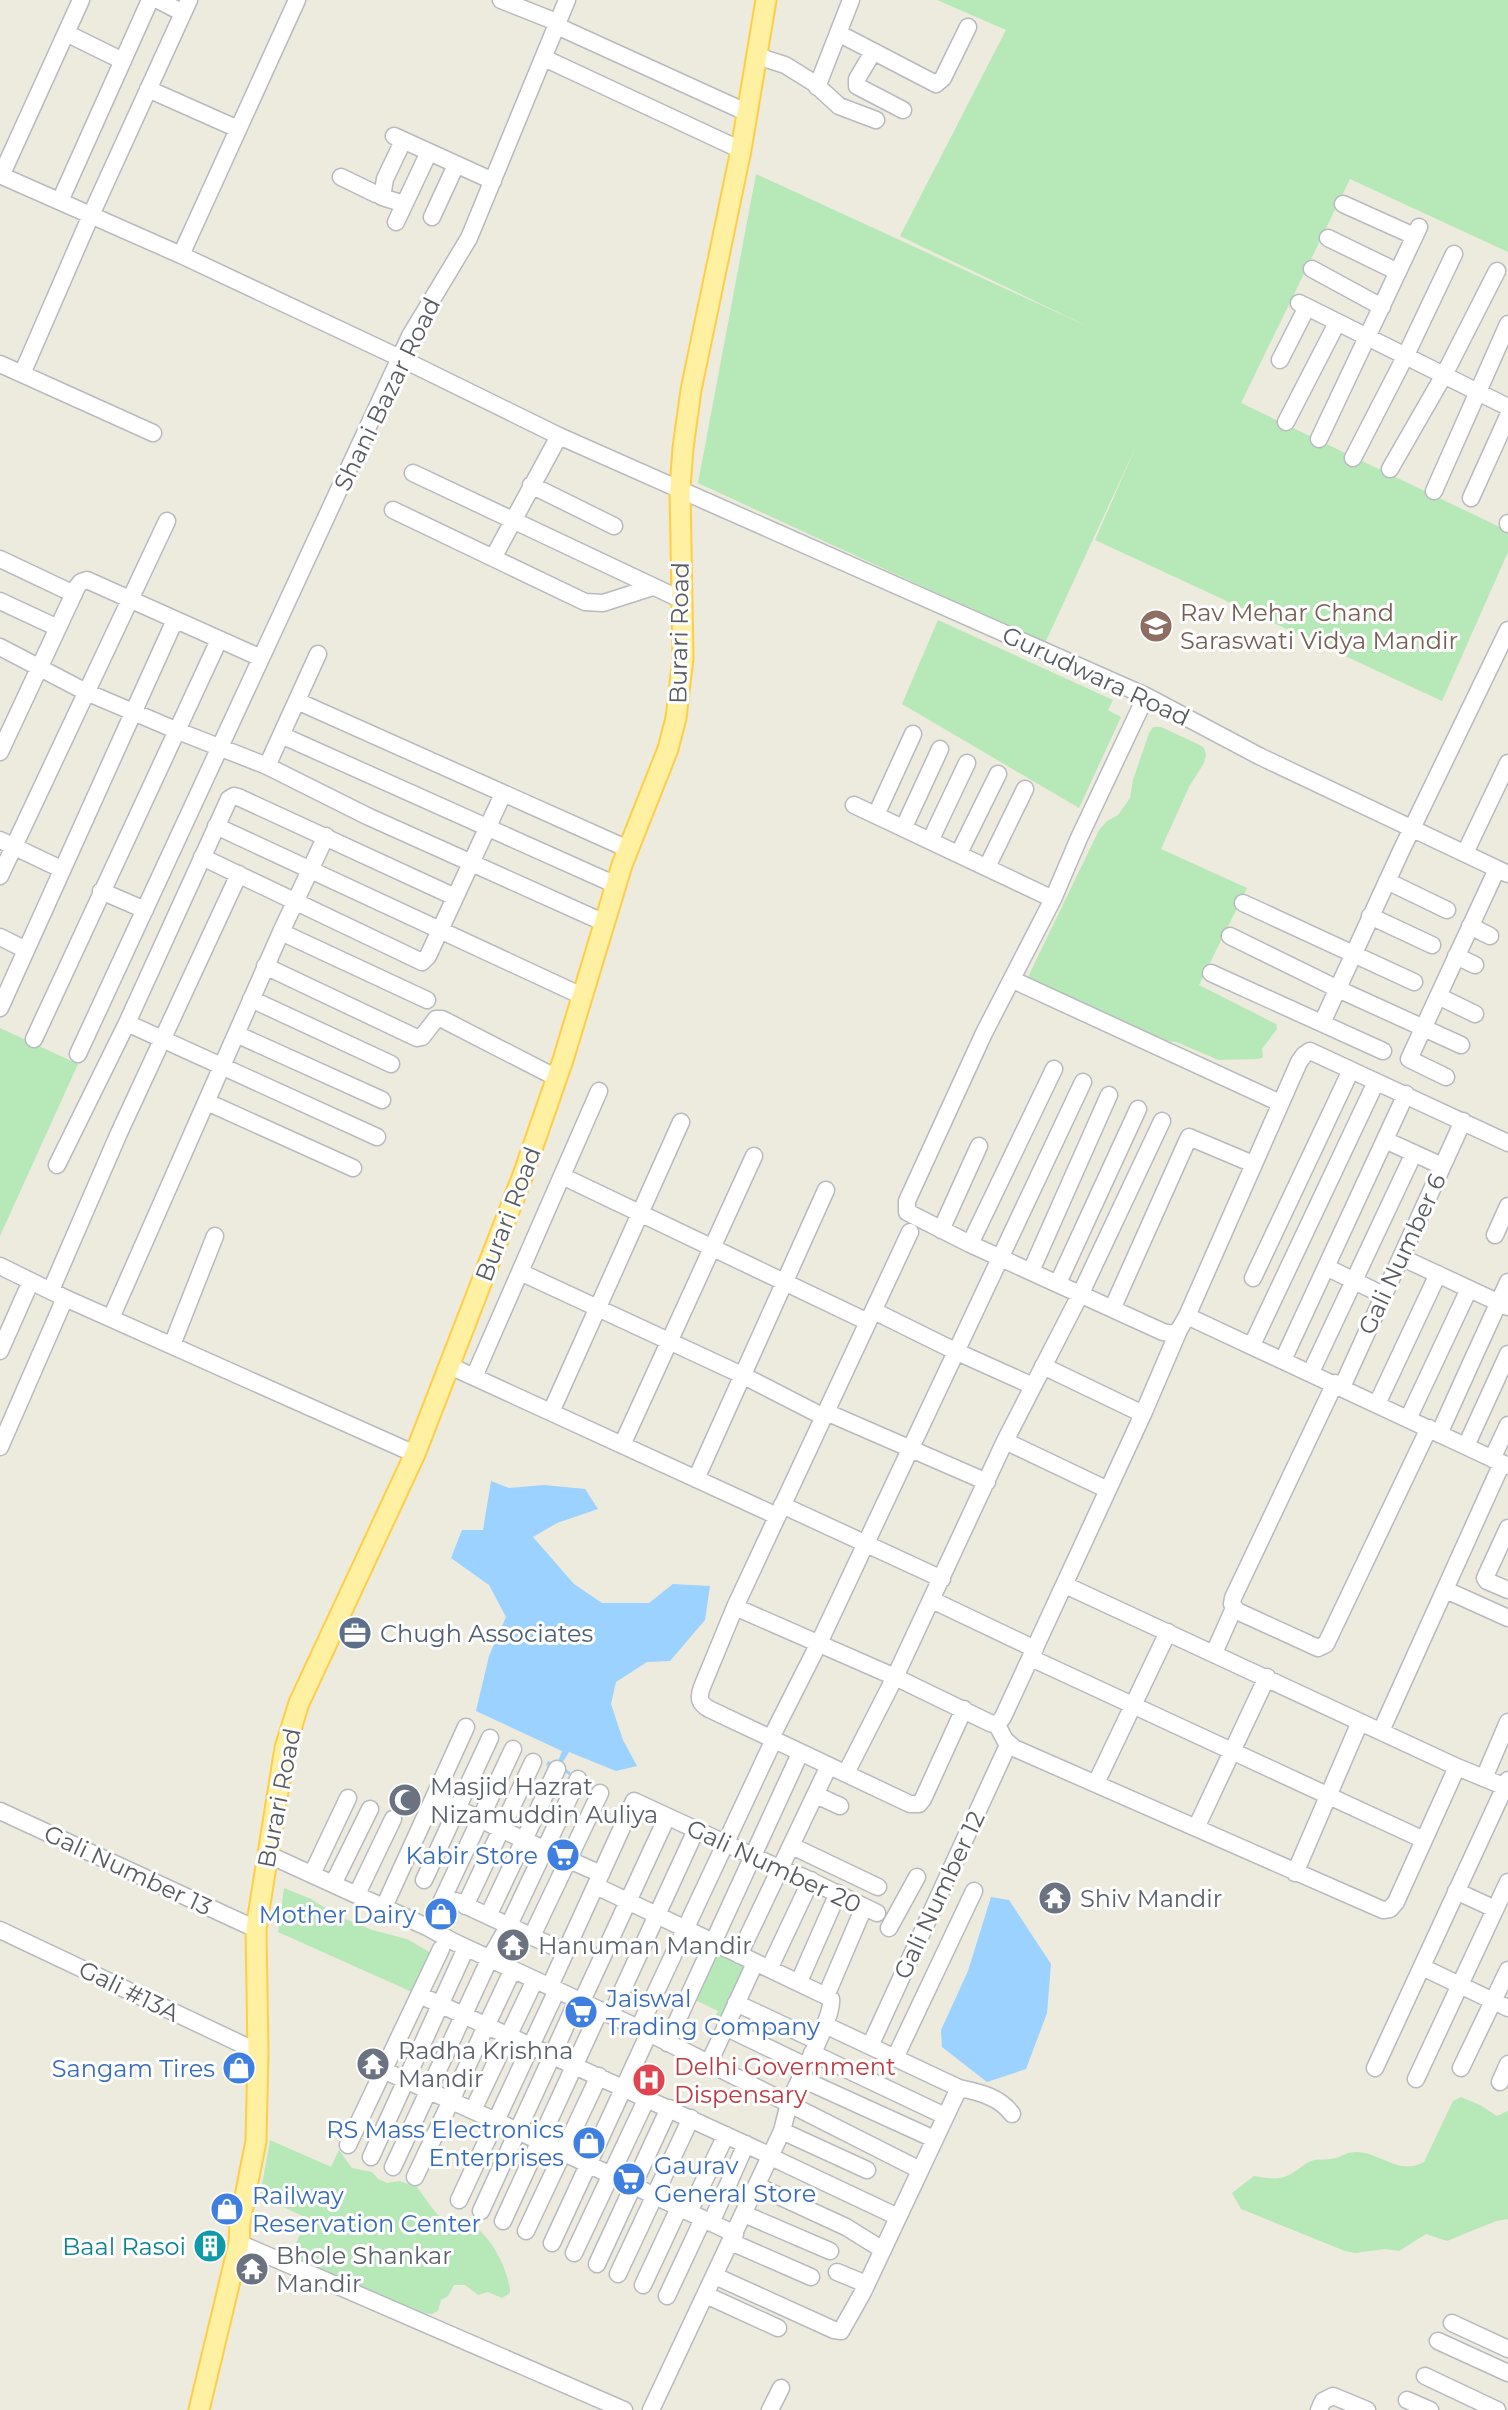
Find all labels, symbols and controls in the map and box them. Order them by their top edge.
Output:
street label: Shani Bazar Road [328,293,446,495]
street label: Burari Road [663,562,695,704]
place label: Rav Mehar Chand Saraswati Vidya Mandir [1180,598,1458,655]
school or university icon: Rav Mehar Chand Saraswati Vidya Mandir [1137,607,1175,645]
street label: Gurudwara Road [998,620,1194,732]
street label: Burari Road [469,1143,547,1285]
street label: Gali Number 6 [1352,1169,1452,1339]
office icon: Chugh Associates [336,1614,374,1652]
place label: Chugh Associates [380,1619,593,1648]
street label: Burari Road [251,1726,307,1870]
place label: Masjid Hazrat Nizamuddin Auliya [430,1772,658,1829]
mosque icon: Masjid Hazrat Nizamuddin Auliya [386,1781,424,1819]
street label: Gali Number 12 [887,1806,991,1984]
street label: Gali Number 20 [682,1813,866,1919]
street label: Gali Number 13 [39,1818,217,1922]
supermarket icon: Kabir Store [544,1836,582,1874]
place label: Kabir Store [406,1841,538,1870]
temple icon: Shiv Mandir [1036,1879,1074,1917]
place label: Shiv Mandir [1080,1884,1222,1913]
shop icon: Mother Dairy [422,1895,460,1933]
place label: Mother Dairy [259,1900,416,1929]
temple icon: Hanuman Mandir [494,1926,532,1964]
place label: Hanuman Mandir [538,1931,752,1960]
street label: Gali #13A [74,1954,185,2028]
place label: Jaiswal Trading Company [605,1984,820,2041]
supermarket icon: Jaiswal Trading Company [562,1993,600,2031]
place label: Radha Krishna Mandir [398,2036,573,2093]
temple icon: Radha Krishna Mandir [354,2045,392,2083]
shop icon: Sangam Tires [220,2049,258,2087]
place label: Delhi Government Dispensary [674,2052,896,2109]
place label: Sangam Tires [52,2054,215,2083]
hospital icon: Delhi Government Dispensary [630,2061,668,2099]
place label: RS Mass Electronics Enterprises [326,2115,564,2172]
shop icon: RS Mass Electronics Enterprises [570,2124,608,2162]
place label: Gaurav General Store [654,2151,816,2208]
supermarket icon: Gaurav General Store [610,2160,648,2198]
place label: Railway Reservation Center [252,2181,481,2238]
shop icon: Railway Reservation Center [208,2190,246,2228]
building icon: Baal Rasoi [191,2227,229,2265]
place label: Baal Rasoi [62,2232,186,2261]
place label: Bhole Shankar Mandir [276,2241,452,2298]
temple icon: Bhole Shankar Mandir [233,2250,271,2288]

